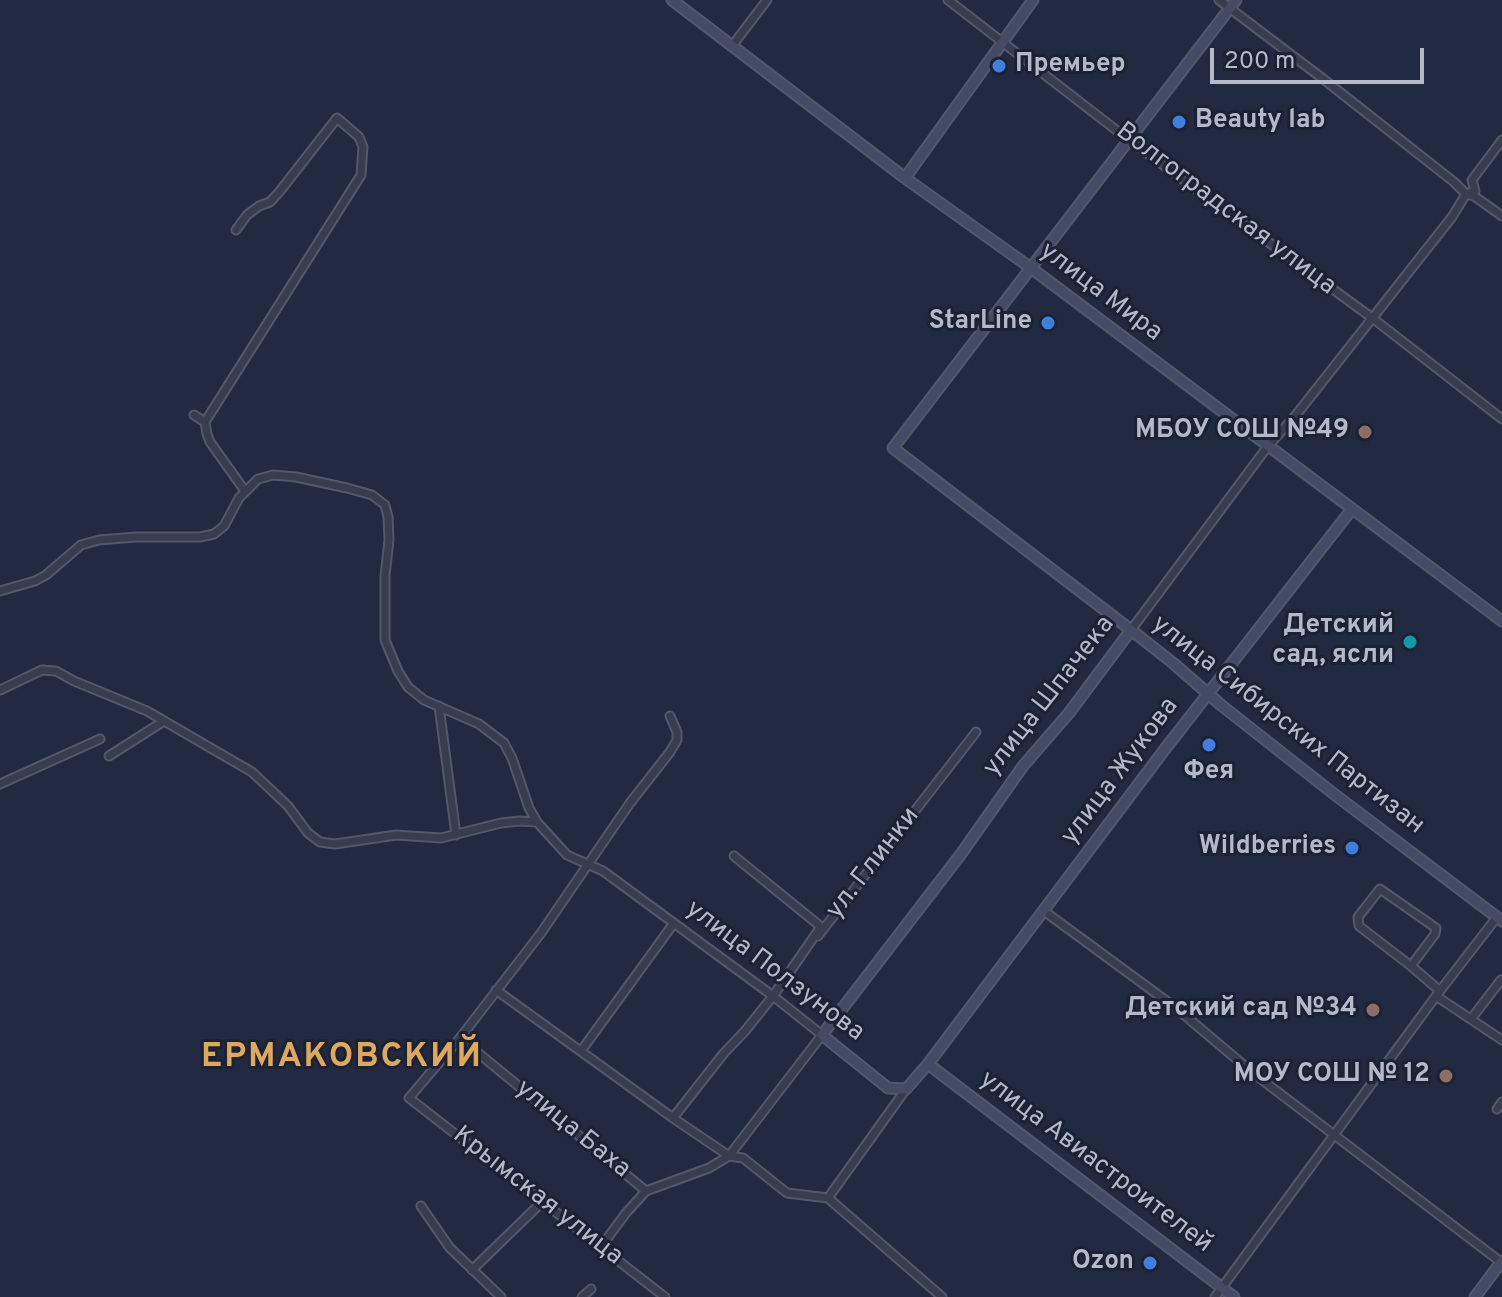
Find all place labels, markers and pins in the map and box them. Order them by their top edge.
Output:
place label: Премьер [1015,50,1125,82]
marker: Премьер [990,57,1008,75]
place label: Beauty lab [1195,106,1325,138]
marker: Beauty lab [1170,113,1188,131]
place label: StarLine [929,307,1032,339]
marker: StarLine [1039,314,1057,332]
place label: МБОУ СОШ №49 [1135,416,1349,448]
marker: МБОУ СОШ №49 [1356,423,1374,441]
place label: Детский сад, ясли [1272,611,1394,672]
marker: Детский сад, ясли [1401,633,1419,651]
marker: Фея [1200,736,1218,754]
place label: Фея [1184,757,1234,789]
place label: Wildberries [1199,832,1336,864]
marker: Wildberries [1343,839,1361,857]
place label: Детский сад №34 [1125,994,1357,1026]
marker: Детский сад №34 [1364,1001,1382,1019]
place label: МОУ СОШ № 12 [1234,1060,1430,1092]
marker: МОУ СОШ № 12 [1437,1067,1455,1085]
place label: Ozon [1072,1247,1134,1279]
marker: Ozon [1141,1254,1159,1272]

